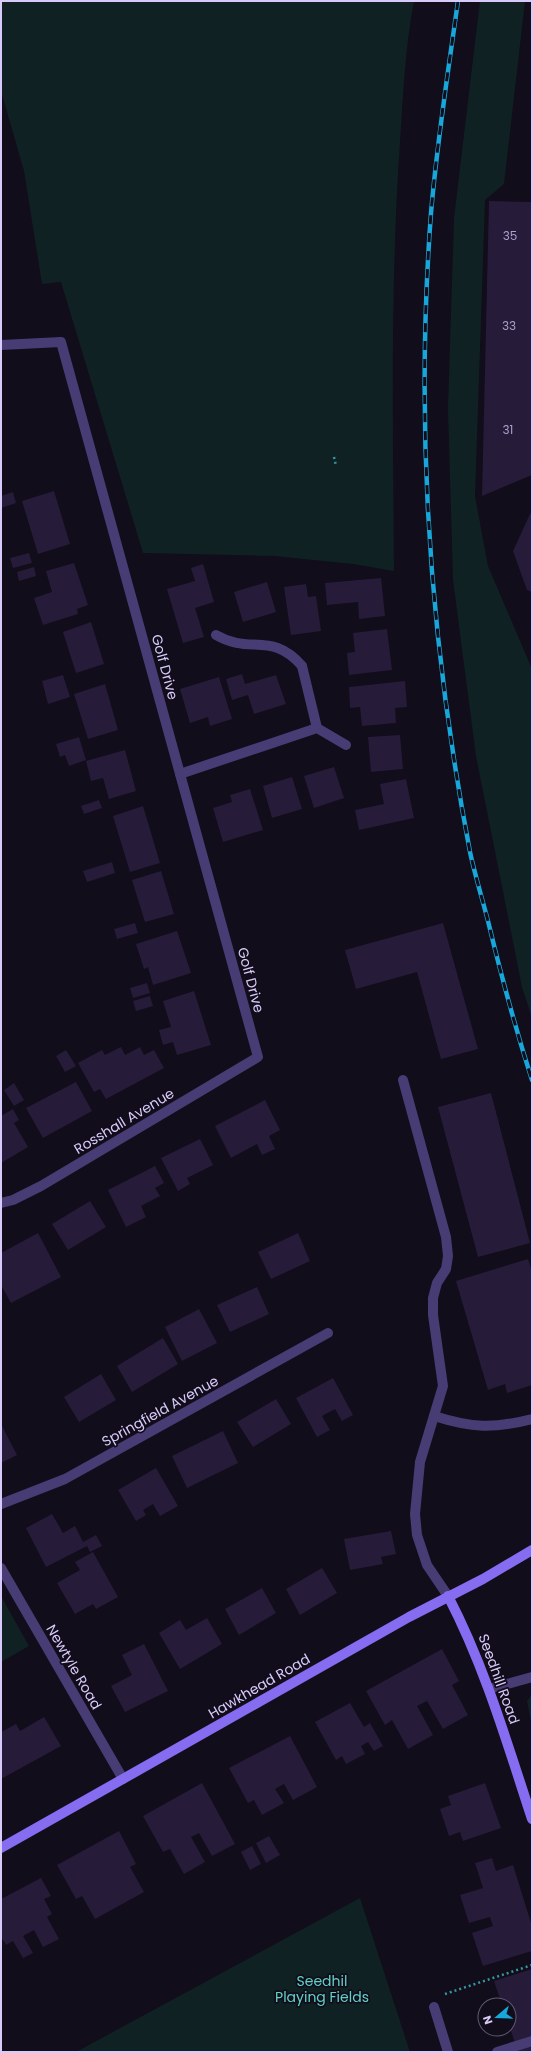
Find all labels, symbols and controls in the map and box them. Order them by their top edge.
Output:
house number: 35 [503,227,517,244]
house number: 33 [502,317,516,334]
house number: 31 [503,421,513,438]
street label: Golf Drive [147,632,183,702]
street label: Golf Drive [233,945,269,1015]
street label: Rosshall Avenue [70,1083,178,1159]
street label: Springfield Avenue [98,1370,222,1451]
street label: Newtyle Road [42,1621,106,1713]
street label: Seedhill Road [473,1631,525,1727]
street label: Hawkhead Road [204,1649,314,1723]
park label: Seedhil Playing Fields [275,1971,369,2007]
north arrow [477,1997,517,2037]
text: N [479,2014,496,2027]

